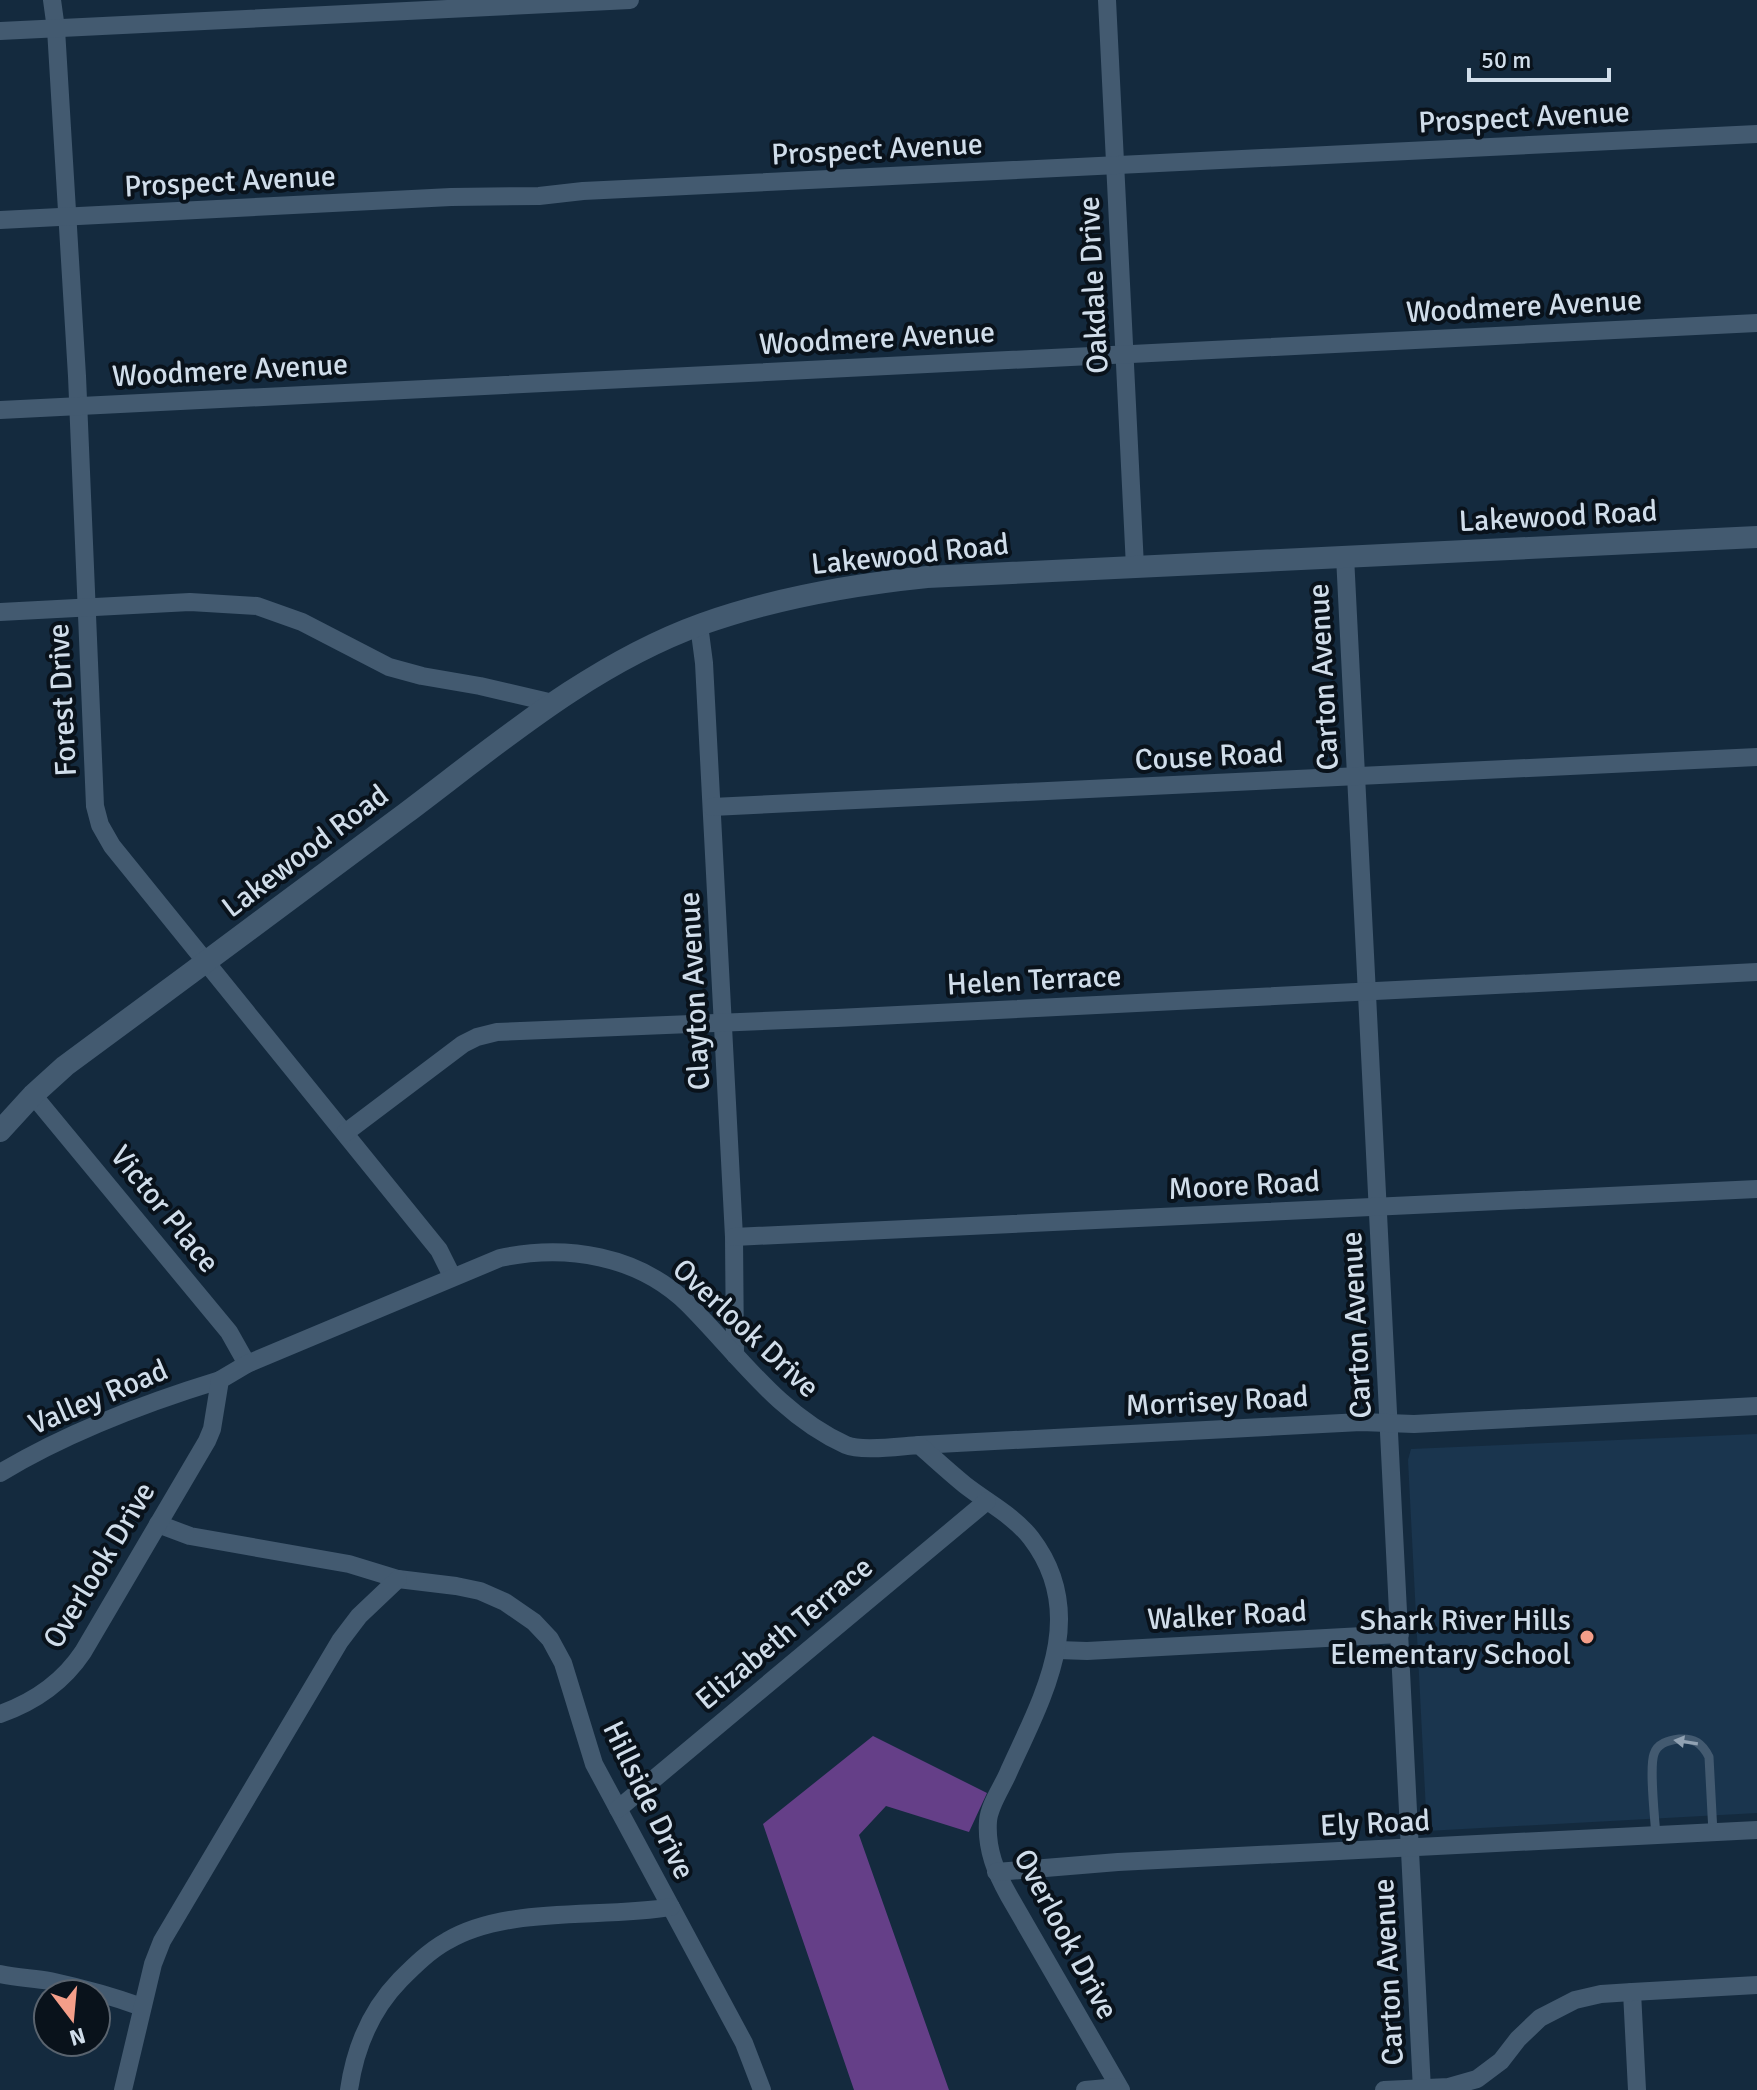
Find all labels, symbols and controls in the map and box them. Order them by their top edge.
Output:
scale bar [1469,32,1609,82]
text: 50 m [1481,45,1531,75]
street label: Prospect Avenue [1417,93,1631,142]
street label: Prospect Avenue [770,125,984,174]
street label: Prospect Avenue [123,157,337,206]
street label: Oakdale Drive [1070,195,1117,375]
street label: Woodmere Avenue [1405,282,1643,331]
street label: Woodmere Avenue [758,314,996,363]
street label: Woodmere Avenue [111,346,349,395]
street label: Lakewood Road [1458,493,1658,540]
street label: Lakewood Road [809,526,1011,583]
street label: Carton Avenue [1300,582,1347,772]
street label: Forest Drive [40,623,85,777]
street label: Couse Road [1134,734,1284,779]
street label: Lakewood Road [215,777,396,926]
street label: Clayton Avenue [671,891,718,1091]
street label: Helen Terrace [946,957,1122,1004]
street label: Victor Place [102,1138,227,1280]
street label: Moore Road [1167,1163,1321,1208]
street label: Carton Avenue [1333,1230,1380,1420]
street label: Overlook Drive [664,1251,827,1406]
street label: Valley Road [23,1352,173,1443]
street label: Morrisey Road [1125,1378,1309,1425]
street label: Overlook Drive [35,1475,164,1655]
street label: Elizabeth Terrace [688,1549,880,1718]
street label: Walker Road [1146,1593,1308,1638]
place label: Shark River Hills Elementary School [1330,1602,1571,1673]
marker: Shark River Hills Elementary School [1578,1628,1596,1646]
street label: Hillside Drive [594,1715,703,1885]
one-way arrow [1674,1735,1699,1748]
street label: Ely Road [1319,1802,1431,1845]
street label: Overlook Drive [1005,1843,1126,2026]
street label: Carton Avenue [1365,1877,1412,2067]
north arrow [32,1978,112,2058]
text: N [66,2022,88,2052]

